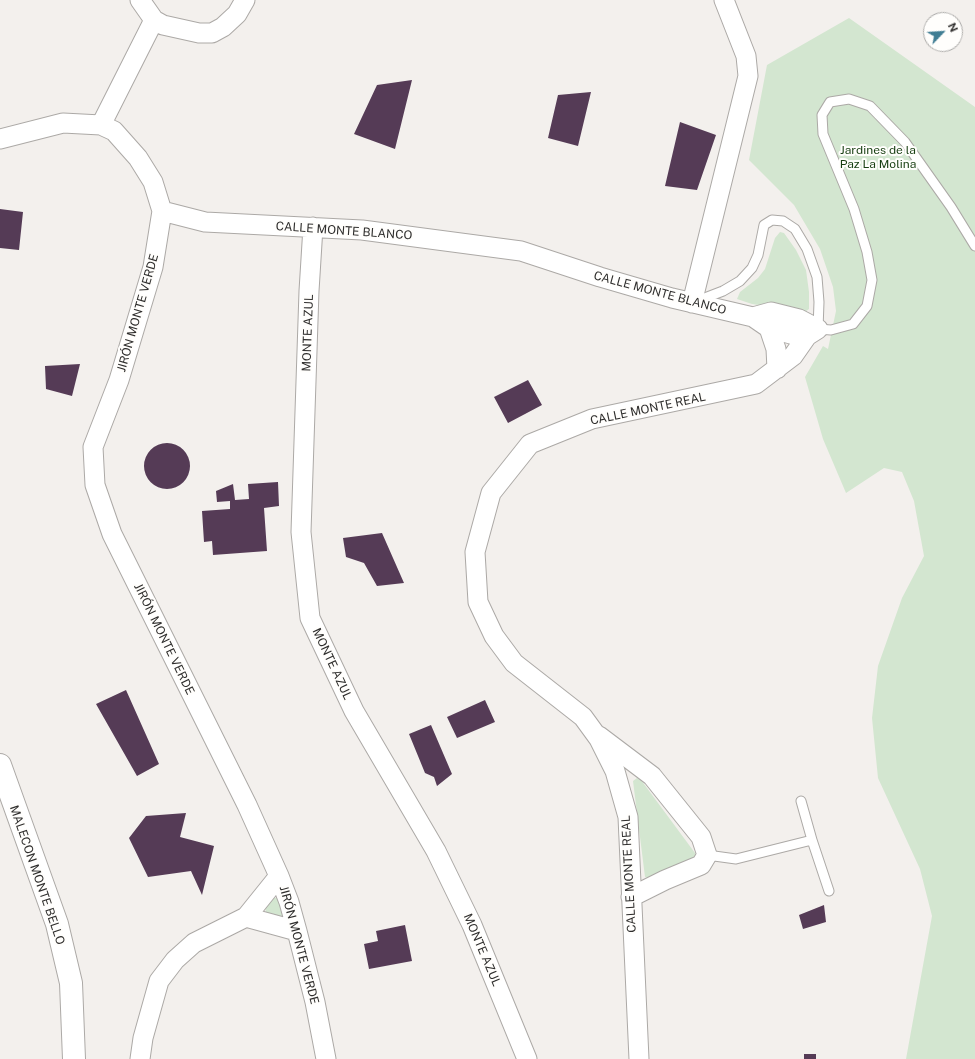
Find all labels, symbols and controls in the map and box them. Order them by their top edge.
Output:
north arrow [923,12,963,52]
text: N [946,21,960,34]
park label: Jardines de la Paz La Molina [840,143,916,171]
street label: CALLE MONTE BLANCO [275,219,413,243]
street label: JIRÓN MONTE VERDE [114,252,162,374]
street label: CALLE MONTE BLANCO [592,268,728,318]
street label: MONTE AZUL [299,294,317,372]
street label: CALLE MONTE REAL [589,390,707,428]
street label: JIRÓN MONTE VERDE [131,581,197,697]
street label: MONTE AZUL [309,626,355,702]
street label: MALECON MONTE BELLO [6,803,68,947]
street label: CALLE MONTE REAL [619,815,639,933]
street label: JIRÓN MONTE VERDE [276,884,322,1006]
street label: MONTE AZUL [460,912,504,988]

